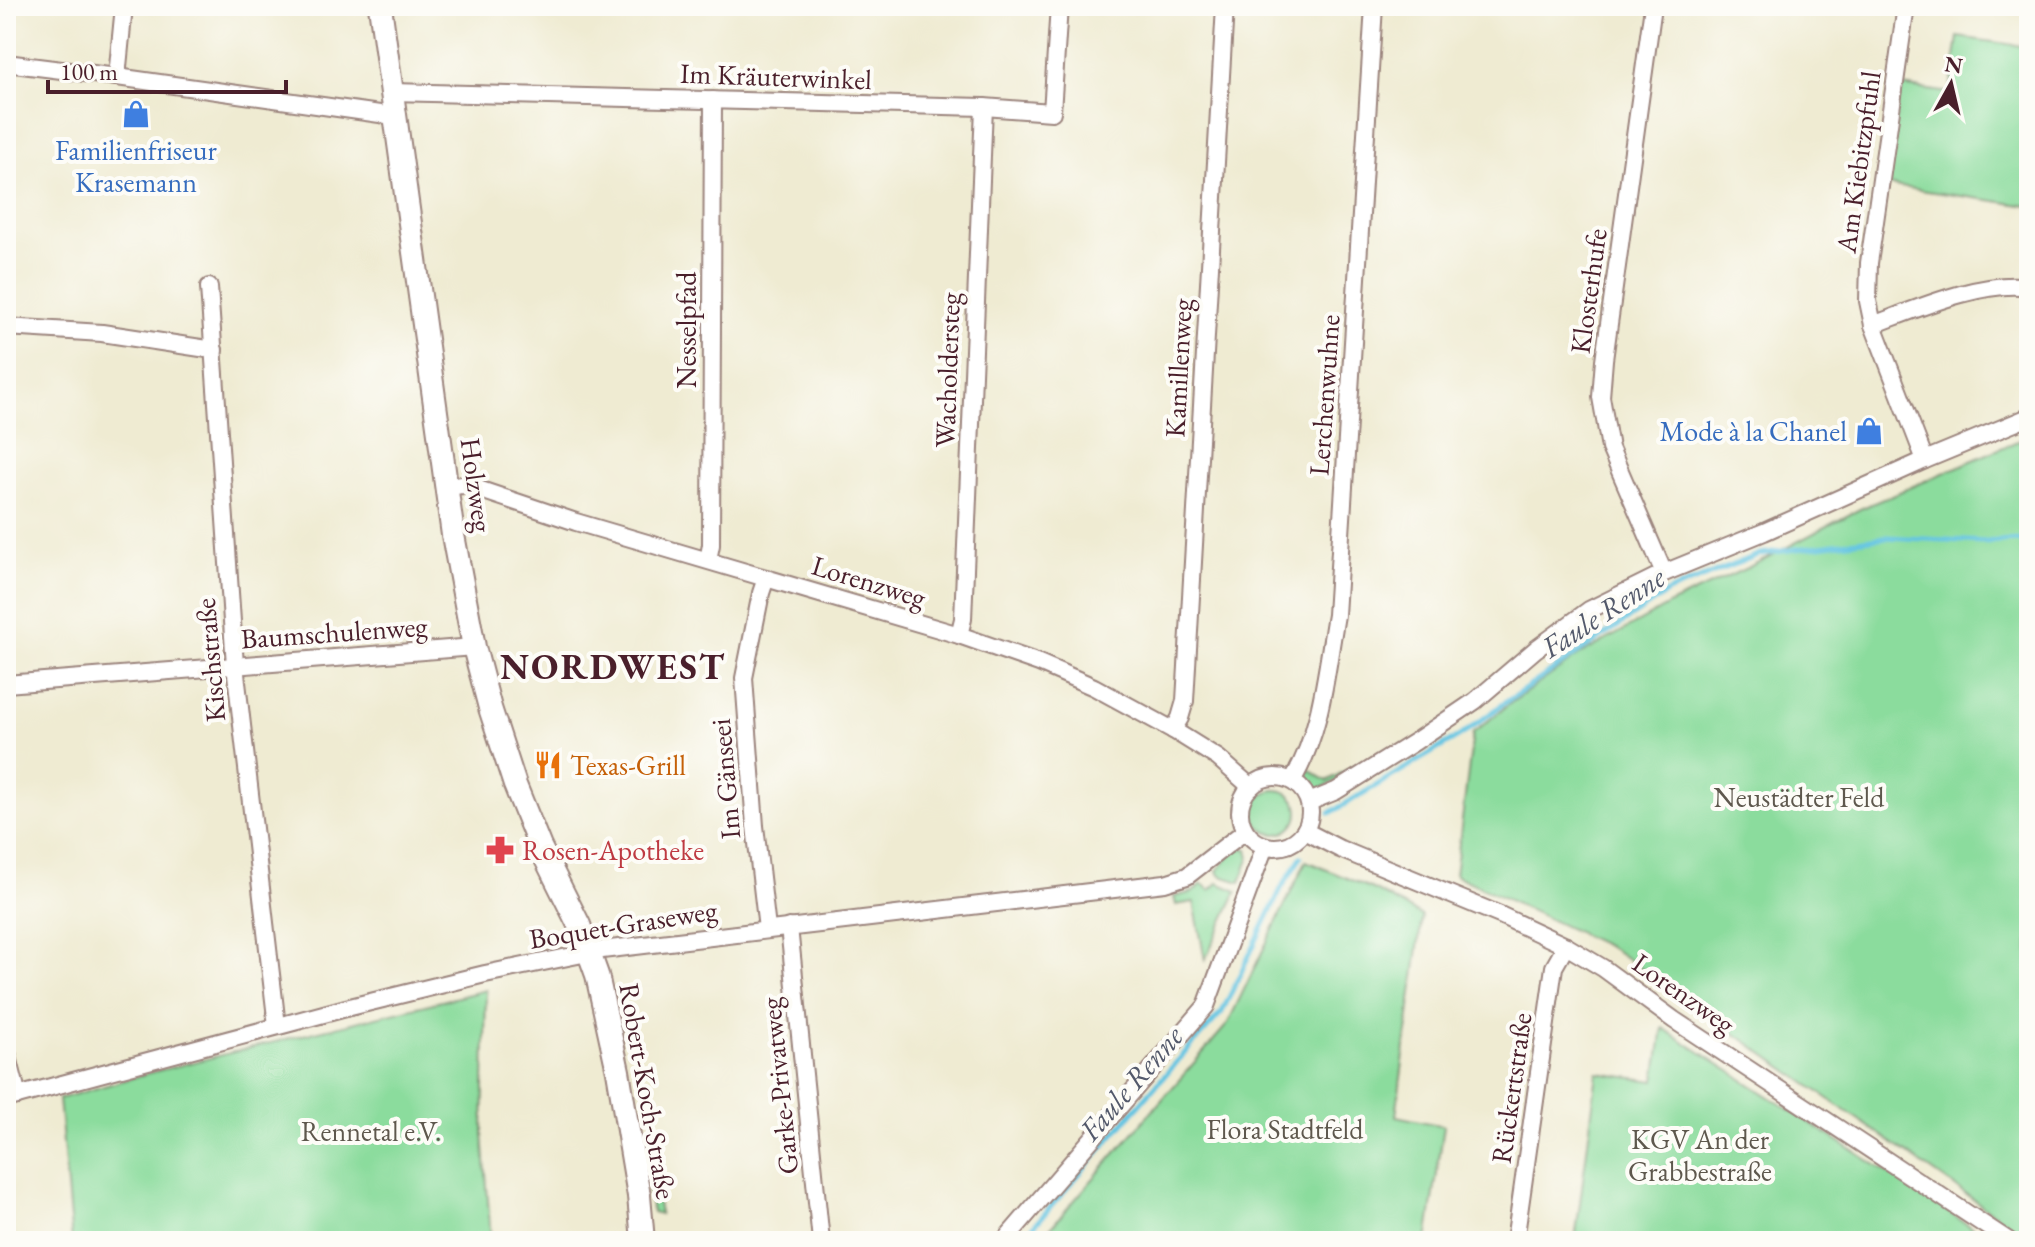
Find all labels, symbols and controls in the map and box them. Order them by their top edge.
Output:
scale bar [48,44,286,94]
north arrow [1911,44,1991,124]
text: N [1943,49,1965,80]
street label: Im Kräuterwinkel [679,55,873,97]
text: 100 m [60,56,118,87]
street label: Am Kiebitzpfuhl [1827,68,1889,256]
shop icon: Familienfriseur Krasemann [121,99,151,129]
place label: Familienfriseur Krasemann [55,132,218,200]
street label: Klosterhufe [1561,226,1615,356]
street label: Nesselpfad [668,271,704,388]
street label: Wacholdersteg [926,291,968,448]
street label: Kamillenweg [1156,297,1200,438]
street label: Lerchenwuhne [1300,313,1348,477]
place label: Mode à la Chanel [1660,413,1847,449]
shop icon: Mode à la Chanel [1854,416,1884,446]
street label: Holzweg [453,435,502,535]
street label: Lorenzweg [808,547,931,616]
water label: Faule Renne [1533,557,1673,667]
street label: Kischstraße [187,597,233,723]
street label: Baumschulenweg [239,607,429,656]
district label: NORDWEST [500,643,726,690]
street label: Im Gänseei [702,717,748,841]
place label: Texas-Grill [570,747,686,783]
restaurant icon: Texas-Grill [533,750,563,780]
park label: Neustädter Feld [1714,779,1885,815]
place label: Rosen-Apotheke [522,832,704,868]
pharmacy icon: Rosen-Apotheke [485,835,515,865]
street label: Boquet-Graseweg [527,891,720,957]
street label: Lorenzweg [1626,945,1743,1042]
street label: Robert-Koch-Straße [611,980,685,1202]
street label: Garke-Privatweg [752,995,806,1176]
street label: Rückertstraße [1483,1010,1539,1166]
water label: Faule Renne [1070,1017,1192,1149]
park label: Flora Stadtfeld [1207,1111,1364,1147]
park label: Rennetal e.V. [301,1113,441,1149]
park label: KGV An der Grabbestraße [1628,1121,1772,1189]

